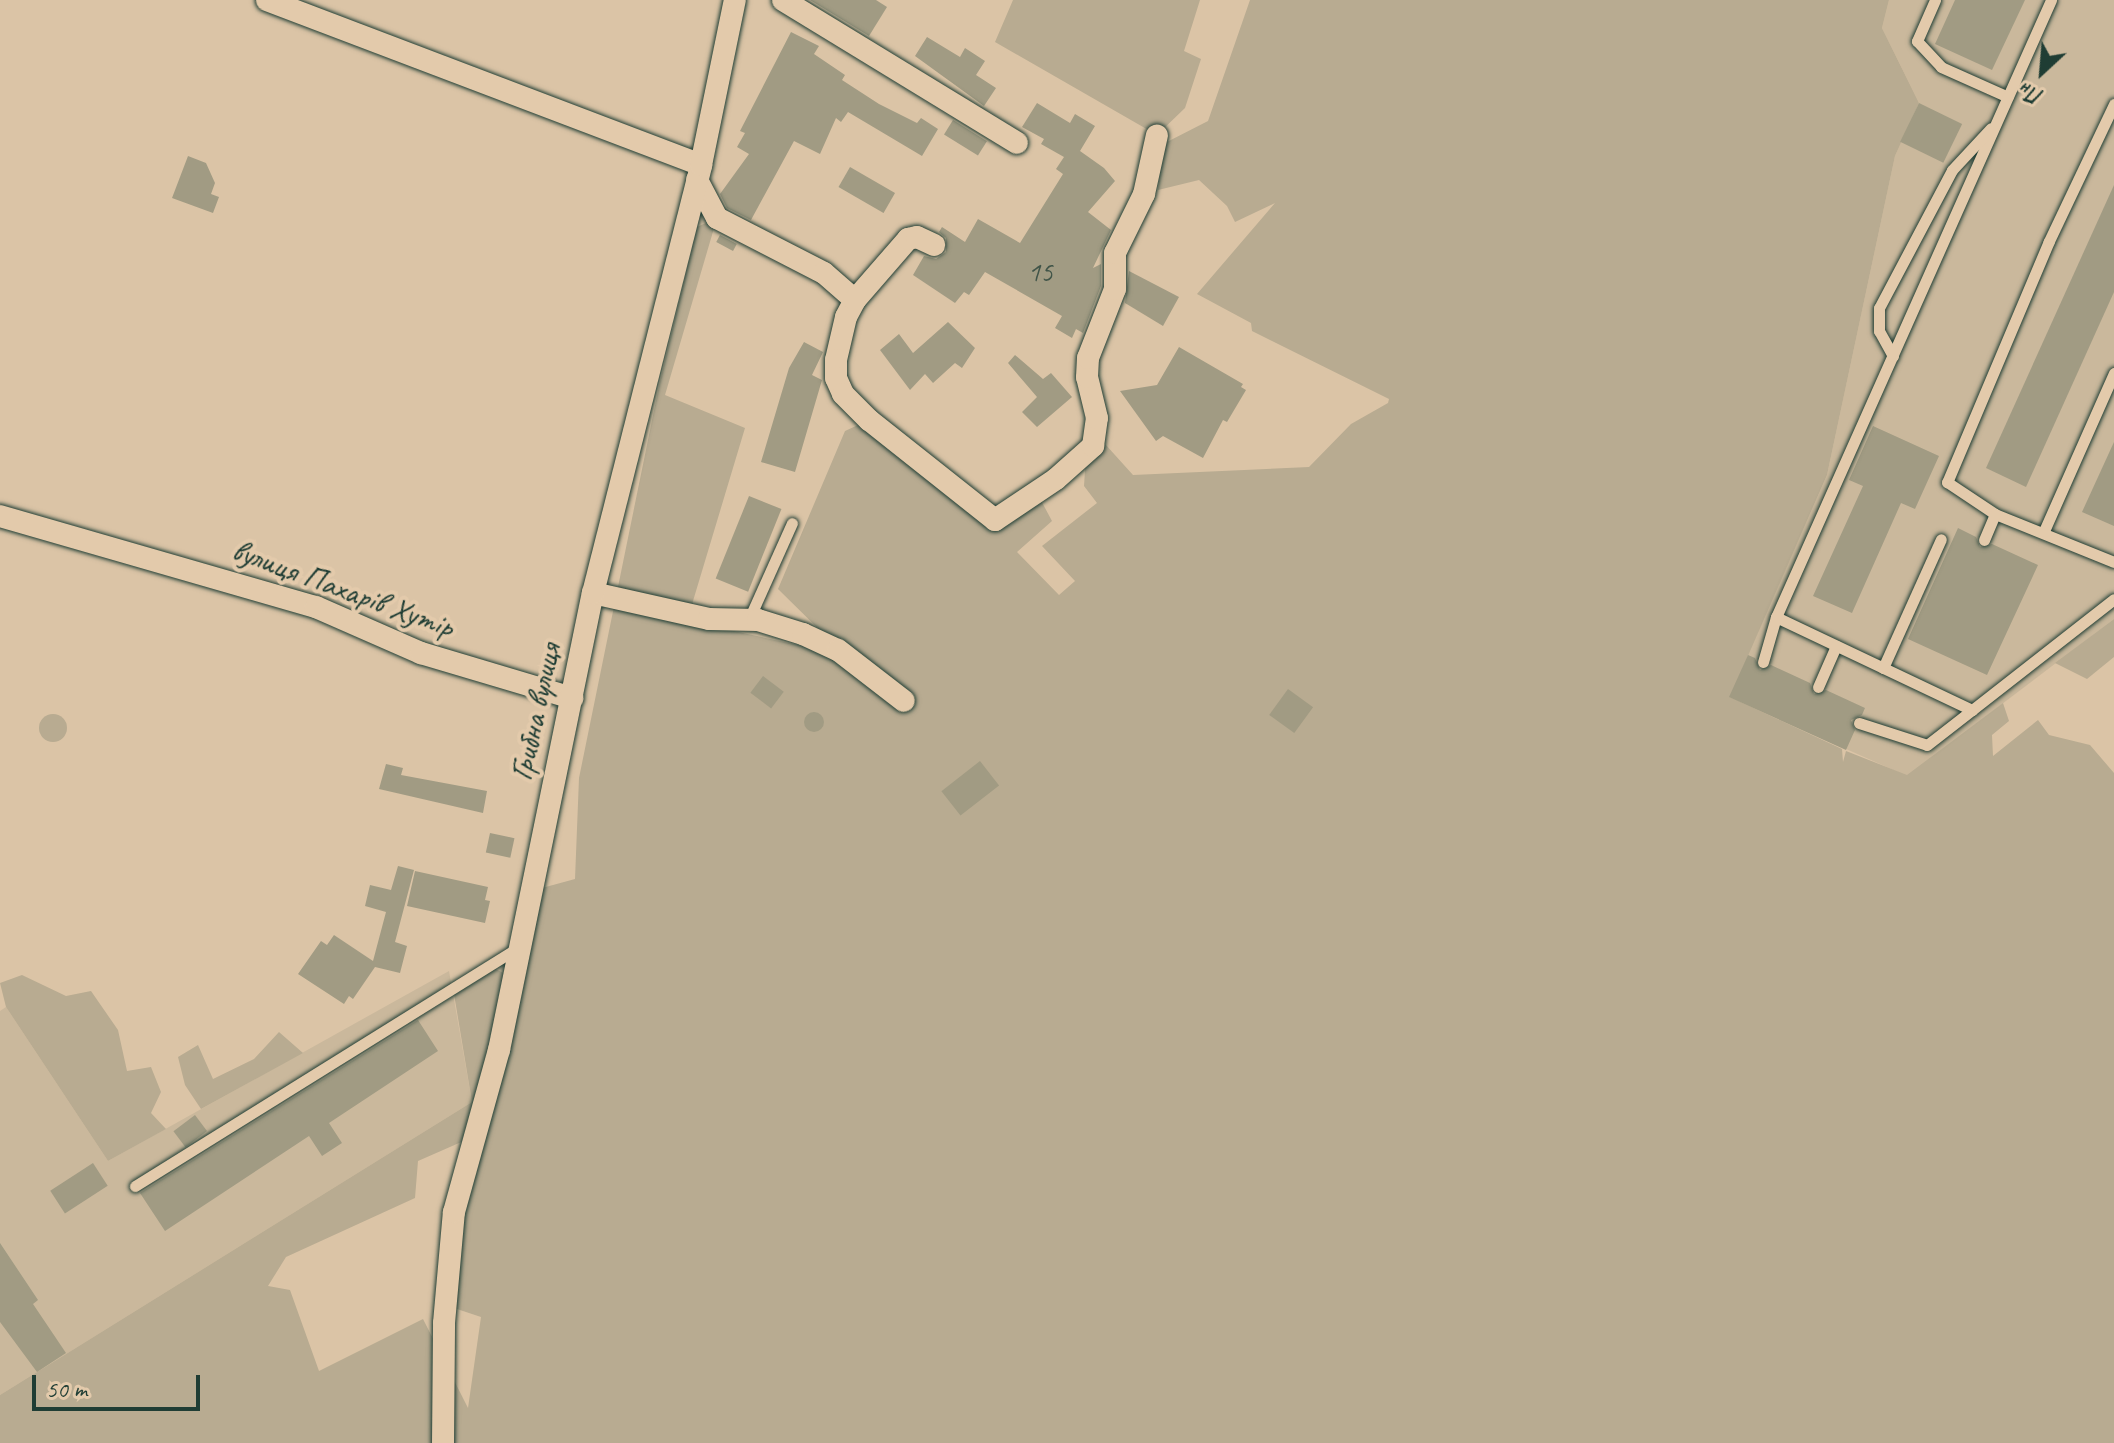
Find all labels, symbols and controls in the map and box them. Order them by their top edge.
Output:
north arrow [2002,32,2082,112]
text: Пн [2015,76,2048,111]
house number: 15 [1027,255,1053,289]
street label: вулиця Пахарів Хутір [229,532,457,646]
street label: Грибна вулиця [502,638,570,786]
scale bar [36,1359,204,1409]
text: 50 m [46,1374,87,1404]

